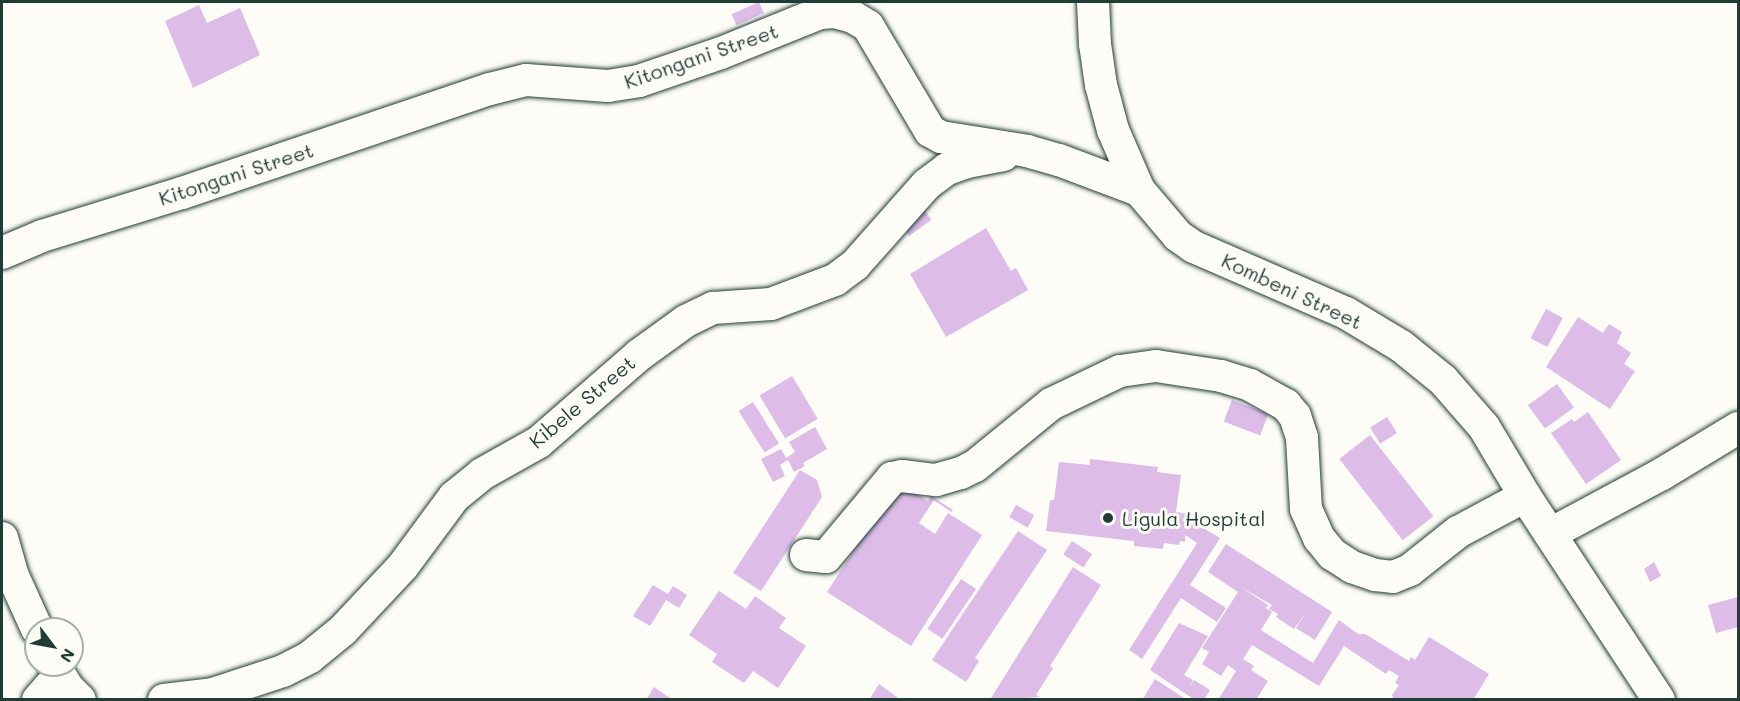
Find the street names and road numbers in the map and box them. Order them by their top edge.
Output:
street label: Kitongani Street [621,18,781,94]
street label: Kitongani Street [156,138,316,210]
street label: Kombeni Street [1218,248,1366,334]
street label: Kibele Street [524,351,640,453]

